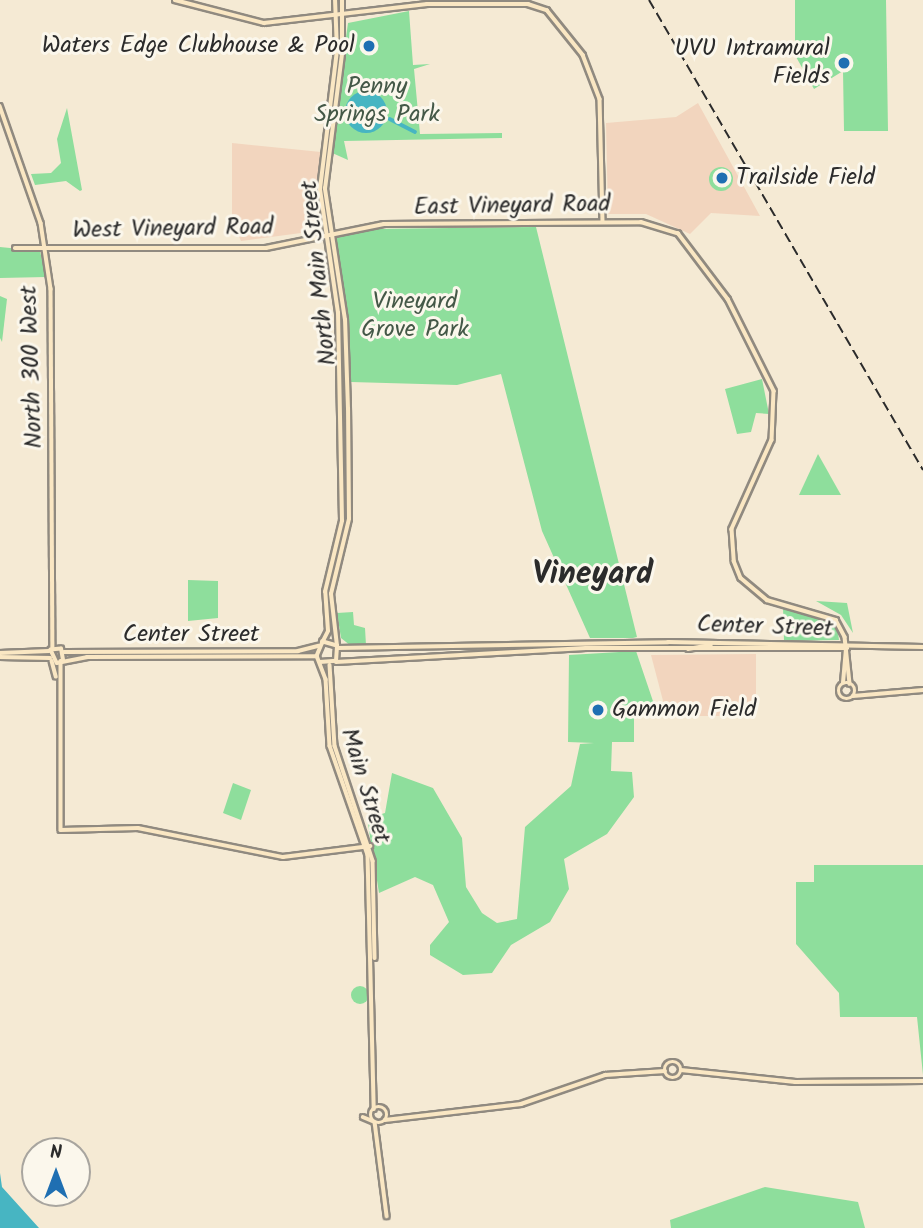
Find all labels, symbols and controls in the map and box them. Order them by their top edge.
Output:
place label: Waters Edge Clubhouse & Pool [42,32,355,60]
place label: UVU Intramural Fields [674,35,830,91]
marker: Waters Edge Clubhouse & Pool [361,38,377,54]
marker: UVU Intramural Fields [836,55,852,71]
park label: Penny Springs Park [314,73,440,129]
place label: Trailside Field [736,164,875,192]
marker: Trailside Field [714,170,730,186]
street label: North Main Street [295,179,343,367]
street label: East Vineyard Road [413,190,611,222]
street label: West Vineyard Road [72,213,274,245]
street label: North 300 West [15,285,49,449]
park label: Vineyard Grove Park [361,288,469,344]
district label: Vineyard [533,556,653,594]
street label: Center Street [696,610,834,644]
street label: Center Street [123,621,259,649]
place label: Gammon Field [612,696,756,724]
marker: Gammon Field [590,702,606,718]
street label: Main Street [334,725,396,847]
north arrow [21,1137,91,1207]
text: N [50,1138,62,1168]

